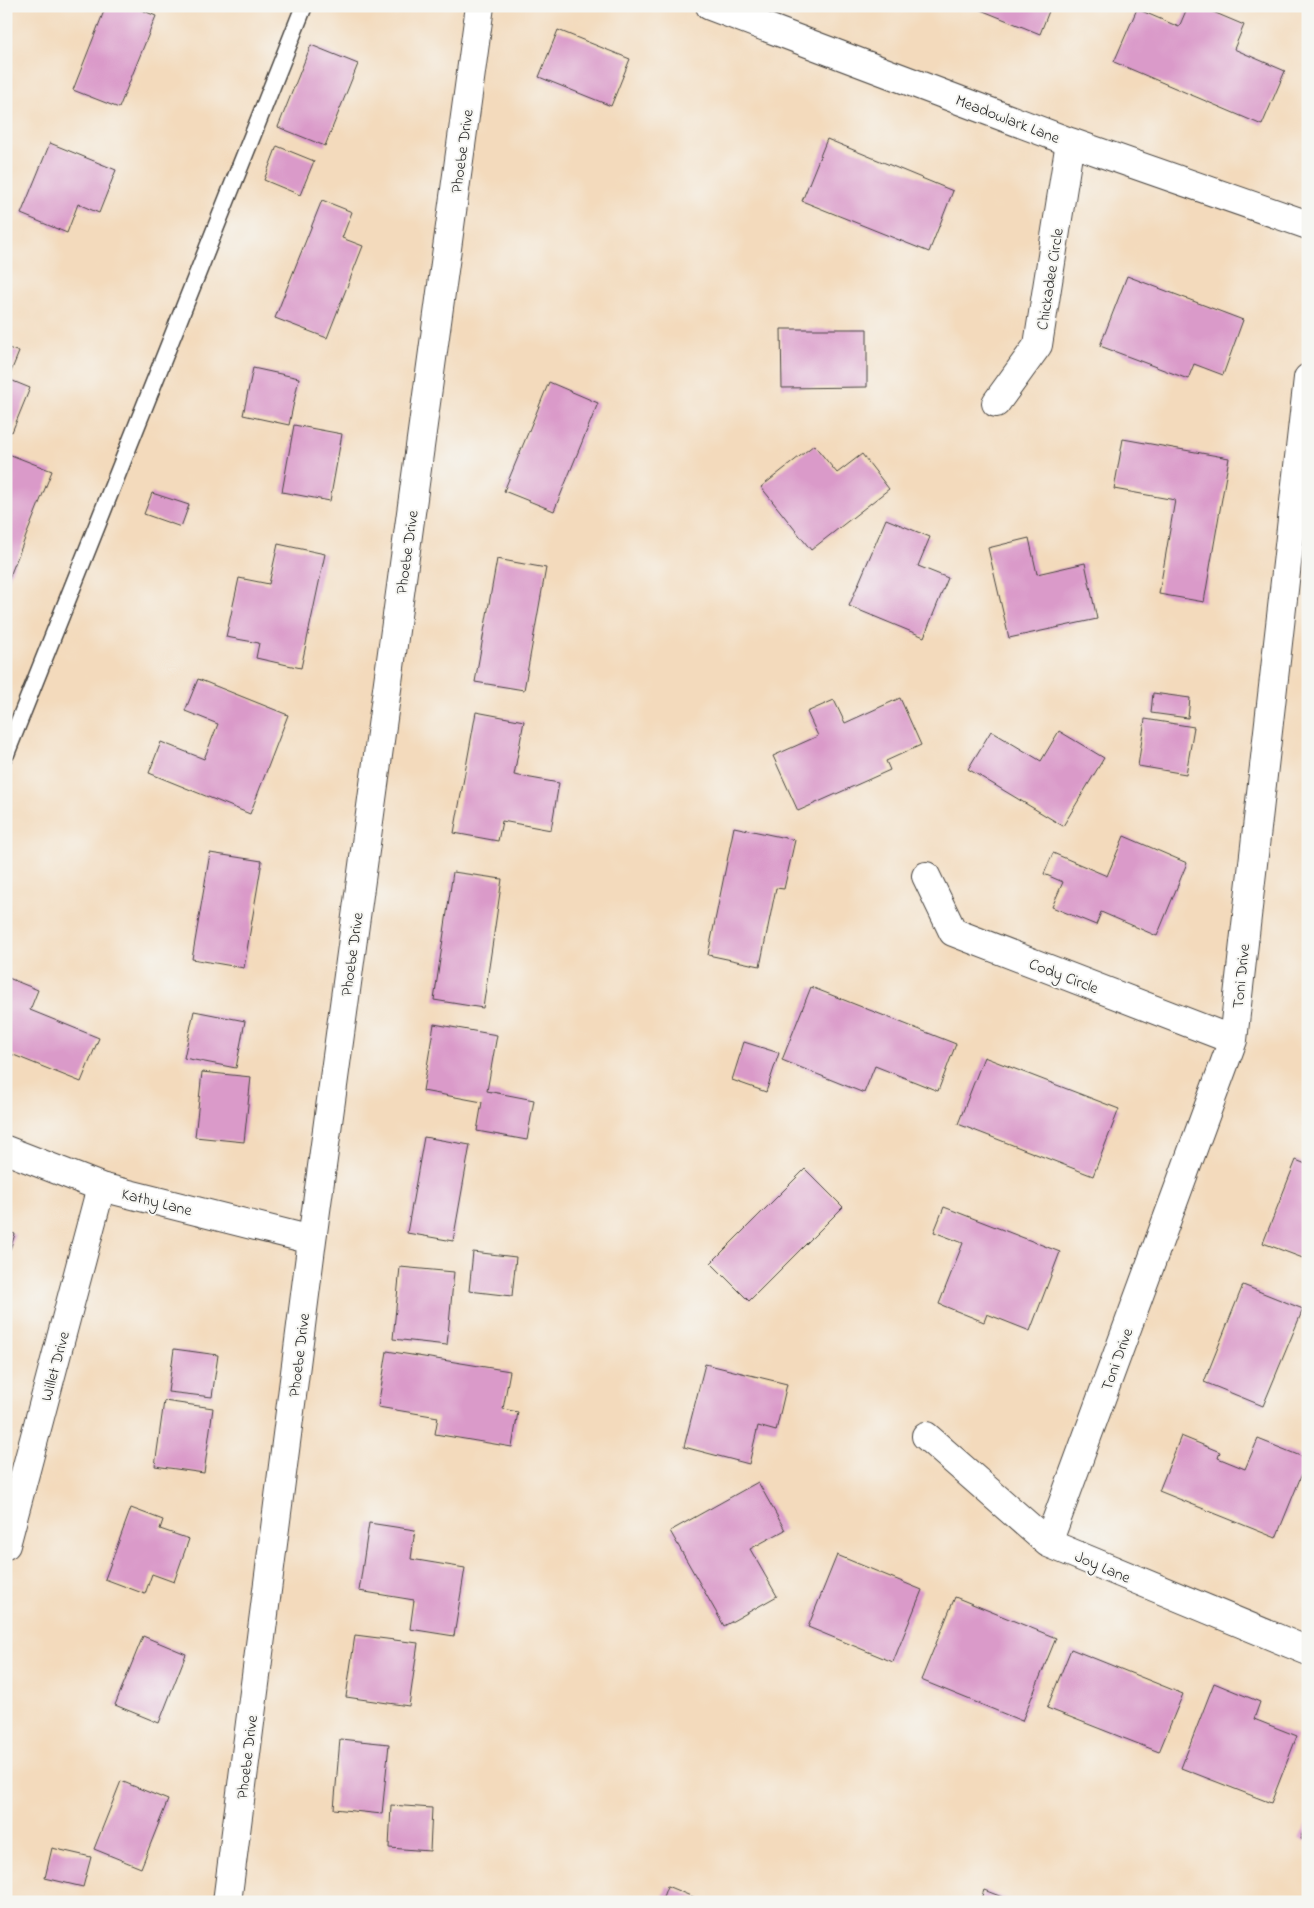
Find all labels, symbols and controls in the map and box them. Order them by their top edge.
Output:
street label: Meadowlark Lane [952,89,1064,151]
street label: Phoebe Drive [445,107,481,195]
street label: Chickadee Circle [1031,226,1071,332]
street label: Phoebe Drive [390,508,426,596]
street label: Phoebe Drive [335,910,371,998]
street label: Toni Drive [1227,942,1257,1010]
street label: Cody Circle [1025,953,1102,1001]
street label: Kathy Lane [119,1183,195,1223]
street label: Phoebe Drive [283,1311,317,1399]
street label: Toni Drive [1095,1324,1141,1394]
street label: Willet Drive [35,1328,77,1404]
street label: Joy Lane [1071,1545,1135,1591]
street label: Phoebe Drive [231,1713,265,1801]

